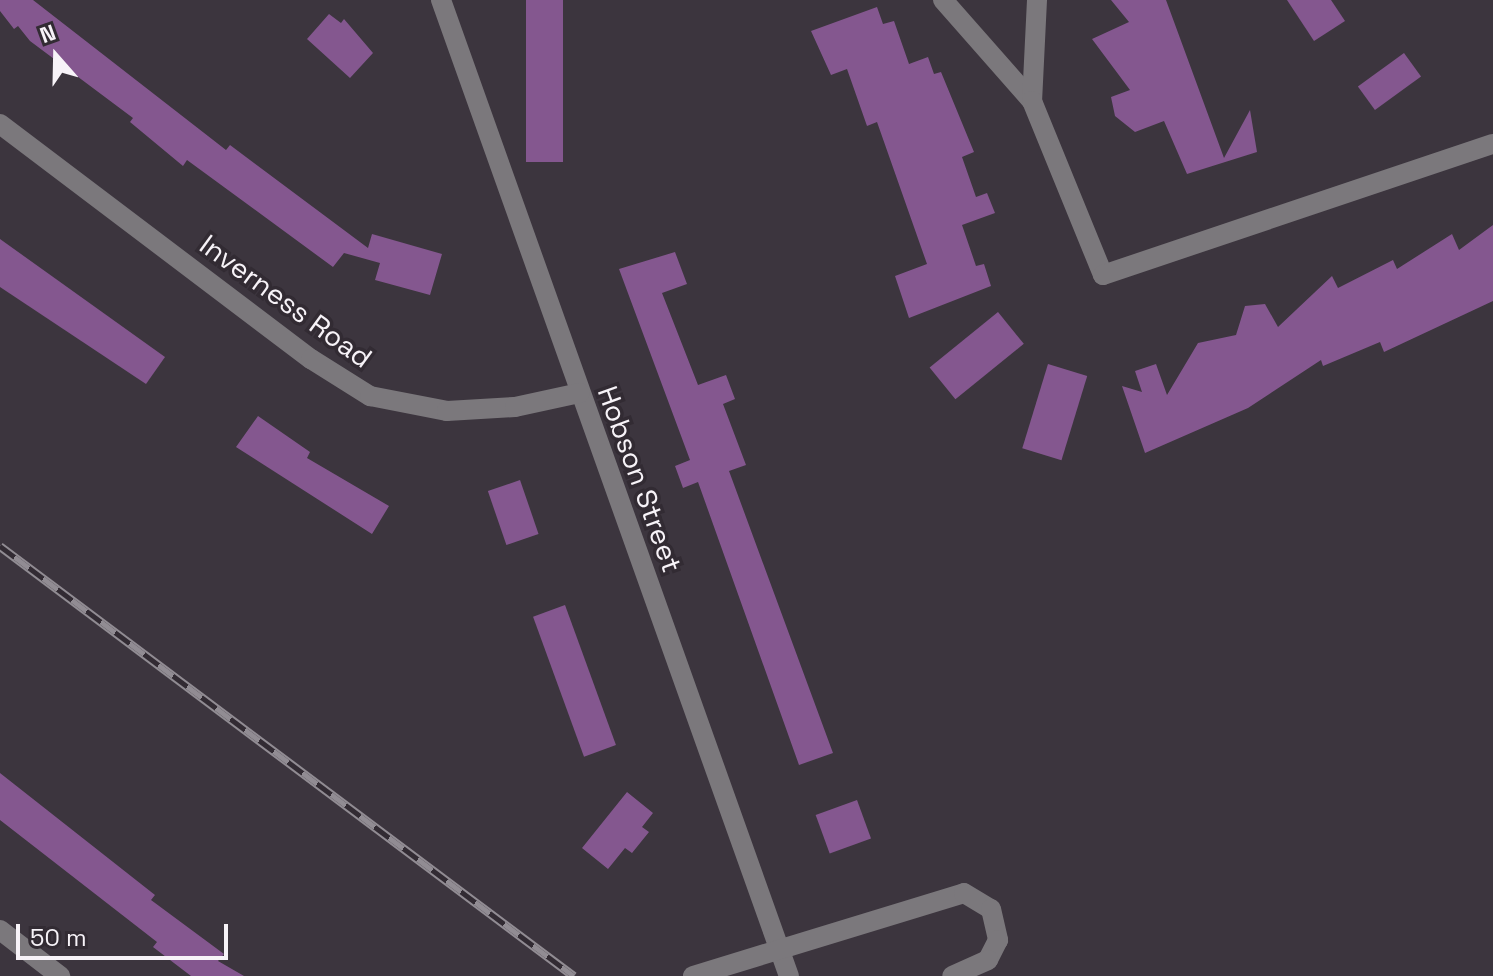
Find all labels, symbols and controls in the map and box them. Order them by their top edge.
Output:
north arrow [16,16,96,96]
text: N [36,18,60,49]
street label: Inverness Road [193,227,379,375]
street label: Hobson Street [591,381,689,577]
scale bar [20,908,232,958]
text: 50 m [30,922,87,953]

